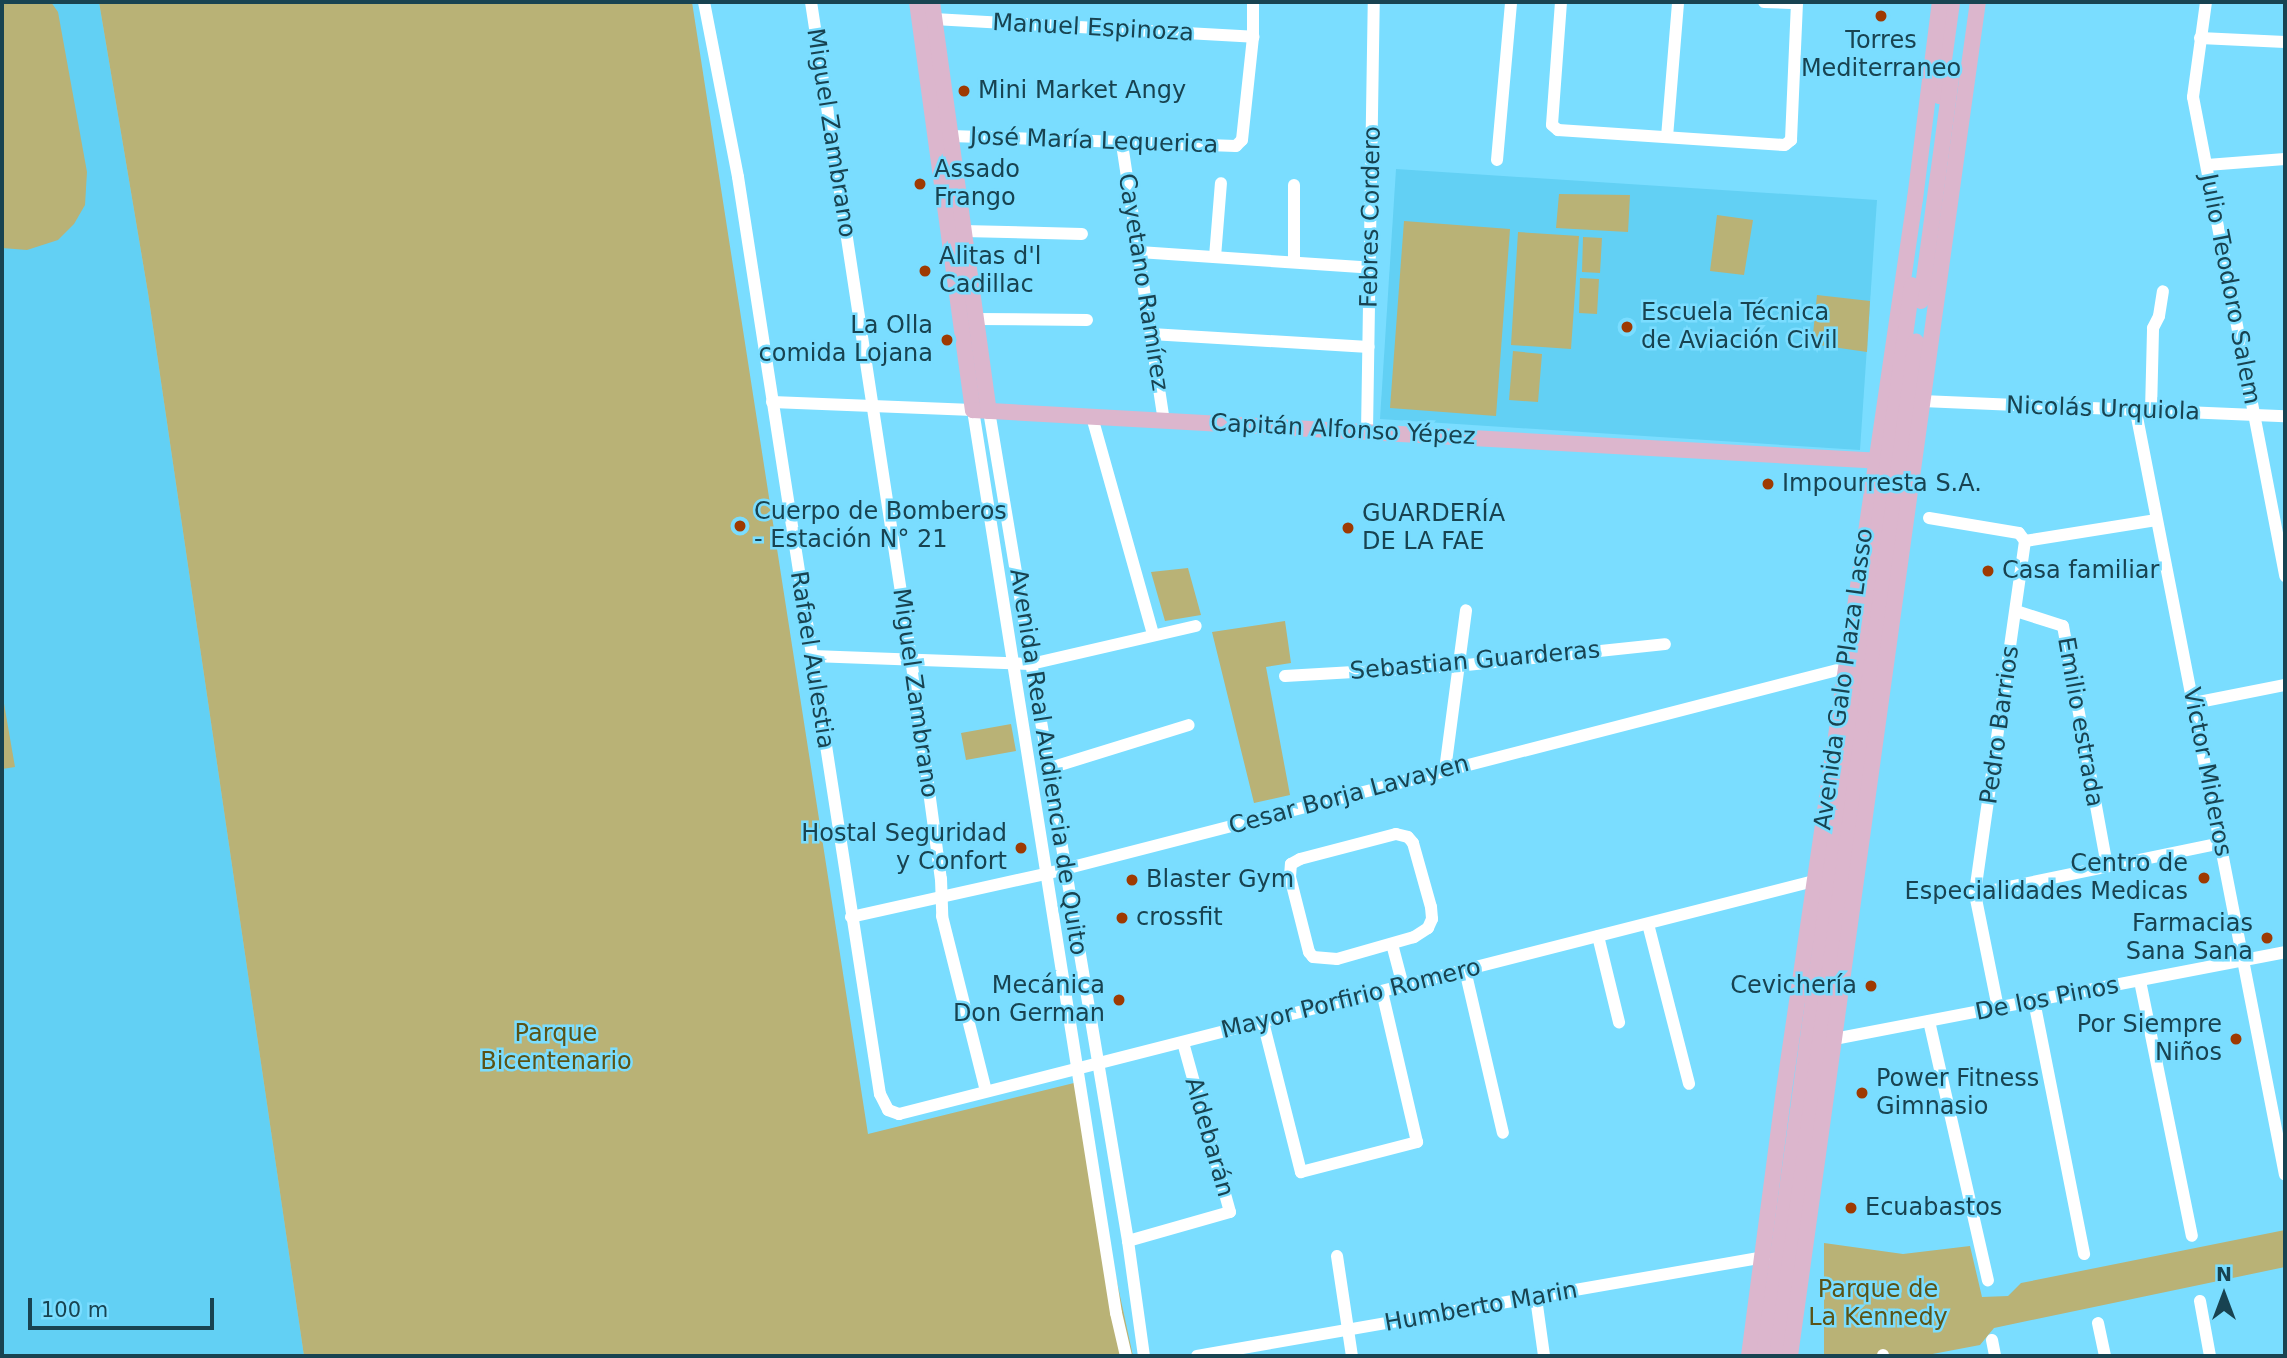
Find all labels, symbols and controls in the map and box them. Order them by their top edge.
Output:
street label: Manuel Espinoza [992,8,1194,48]
marker: Torres Mediterraneo [1873,8,1889,24]
street label: Miguel Zambrano [800,26,862,240]
place label: Torres Mediterraneo [1801,27,1961,83]
place label: Mini Market Angy [978,77,1186,105]
marker: Mini Market Angy [956,83,972,99]
street label: José María Lequerica [969,122,1219,160]
street label: Febres Cordero [1355,126,1387,308]
place label: Assado Frango [934,156,1020,212]
street label: Cayetano Ramírez [1112,171,1174,393]
street label: Julio Teodoro Salem [2194,171,2266,407]
marker: Assado Frango [912,176,928,192]
place label: Alitas d'l Cadillac [939,243,1042,299]
marker: Alitas d'l Cadillac [917,263,933,279]
place label: Escuela Técnica de Aviación Civil [1641,299,1838,355]
place label: La Olla comida Lojana [759,312,933,368]
marker: Escuela Técnica de Aviación Civil [1619,319,1635,335]
marker: La Olla comida Lojana [939,332,955,348]
street label: Nicolás Urquiola [2005,391,2201,427]
street label: Capitán Alfonso Yépez [1210,409,1476,451]
place label: Impourresta S.A. [1782,470,1982,498]
marker: Impourresta S.A. [1760,476,1776,492]
place label: Cuerpo de Bomberos - Estación N° 21 [754,498,1007,554]
place label: GUARDERÍA DE LA FAE [1362,500,1505,556]
marker: Cuerpo de Bomberos - Estación N° 21 [732,518,748,534]
marker: GUARDERÍA DE LA FAE [1340,520,1356,536]
street label: Avenida Galo Plaza Lasso [1809,526,1879,832]
place label: Casa familiar [2002,557,2159,585]
marker: Casa familiar [1980,563,1996,579]
street label: Avenida Real Audiencia de Quito [1003,567,1093,957]
street label: Rafael Aulestia [784,569,840,751]
street label: Miguel Zambrano [886,586,944,800]
street label: Emilio estrada [2051,635,2109,809]
street label: Sebastian Guarderas [1349,636,1601,686]
street label: Pedro Barrios [1975,644,2025,806]
street label: Victor Mideros [2177,685,2237,859]
street label: Cesar Borja Lavayen [1226,749,1472,841]
place label: Hostal Seguridad y Confort [801,820,1007,876]
marker: Hostal Seguridad y Confort [1013,840,1029,856]
place label: Centro de Especialidades Medicas [1905,850,2188,906]
place label: Blaster Gym [1146,866,1294,894]
marker: Centro de Especialidades Medicas [2194,868,2214,888]
marker: Blaster Gym [1124,872,1140,888]
place label: crossfit [1136,904,1223,932]
marker: crossfit [1114,910,1130,926]
place label: Farmacias Sana Sana [2126,910,2253,966]
marker: Farmacias Sana Sana [2259,930,2275,946]
street label: Mayor Porfirio Romero [1218,953,1484,1045]
street label: De los Pinos [1973,971,2121,1027]
place label: Mecánica Don German [953,972,1105,1028]
place label: Cevichería [1730,972,1857,1000]
marker: Cevichería [1863,978,1879,994]
marker: Mecánica Don German [1111,992,1127,1008]
place label: Por Siempre Niños [2077,1011,2222,1067]
park label: Parque Bicentenario [480,1020,632,1076]
marker: Por Siempre Niños [2228,1031,2244,1047]
place label: Power Fitness Gimnasio [1876,1065,2039,1121]
street label: Aldebarán [1178,1074,1240,1200]
marker: Power Fitness Gimnasio [1854,1085,1870,1101]
place label: Ecuabastos [1865,1194,2002,1222]
marker: Ecuabastos [1843,1200,1859,1216]
north arrow [2189,1260,2259,1330]
text: N [2216,1263,2232,1285]
street label: Humberto Marin [1382,1276,1580,1338]
park label: Parque de La Kennedy [1808,1276,1948,1332]
scale bar [32,1284,217,1328]
text: 100 m [41,1298,108,1322]

